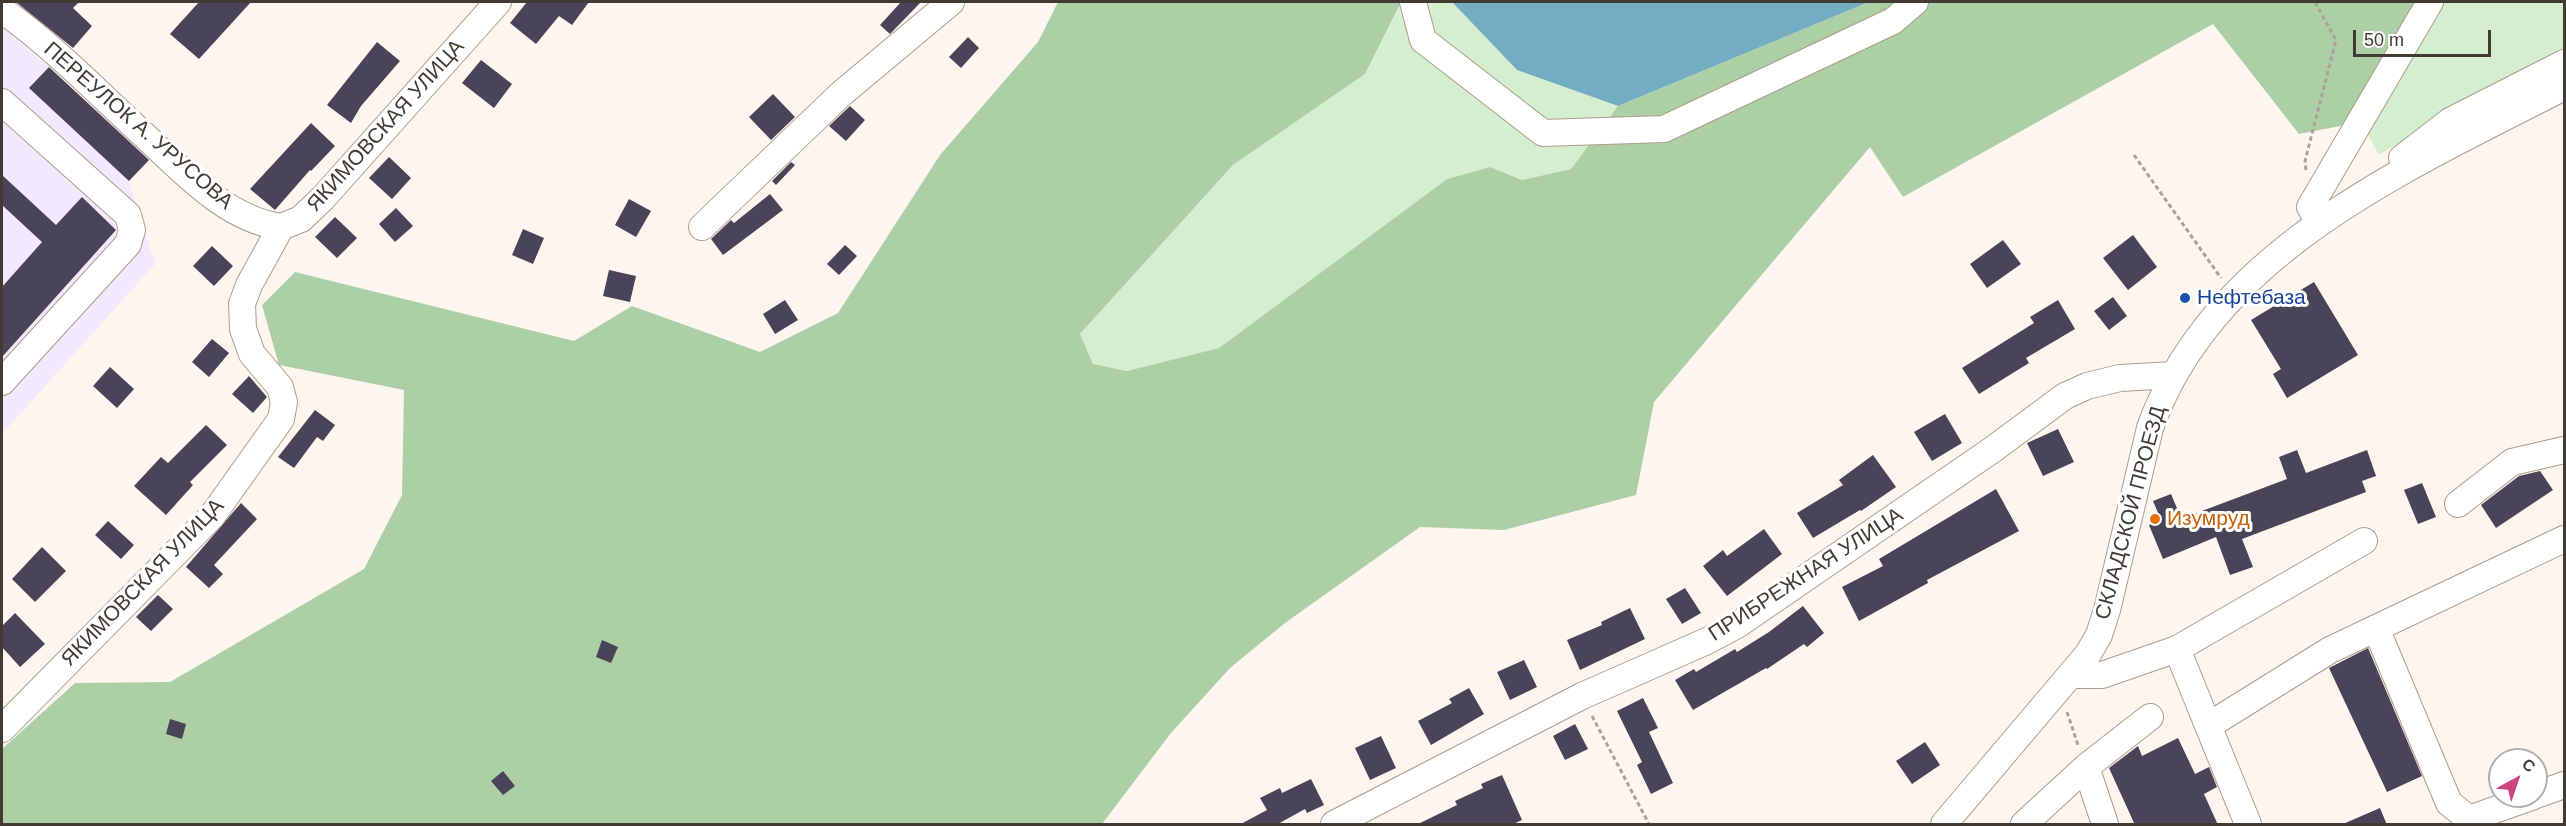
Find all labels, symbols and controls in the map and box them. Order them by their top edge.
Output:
scale bar [2356,18,2494,56]
text: 50 m [2364,30,2404,50]
street label: ЯКИМОВСКАЯ УЛИЦА [302,35,470,217]
street label: ПЕРЕУЛОК А. УРУСОВА [38,37,238,215]
place label: Нефтебаза [2197,285,2306,311]
marker: Нефтебаза [2178,291,2192,305]
street label: СКЛАДСКОЙ ПРОЕЗД [2090,404,2172,622]
street label: ЯКИМОВСКАЯ УЛИЦА [56,494,230,672]
street label: ПРИБРЕЖНАЯ УЛИЦА [1704,503,1908,647]
place label: Изумруд [2167,506,2250,532]
marker: Изумруд [2148,512,2162,526]
north arrow [2488,748,2548,808]
text: С [2519,755,2538,776]

